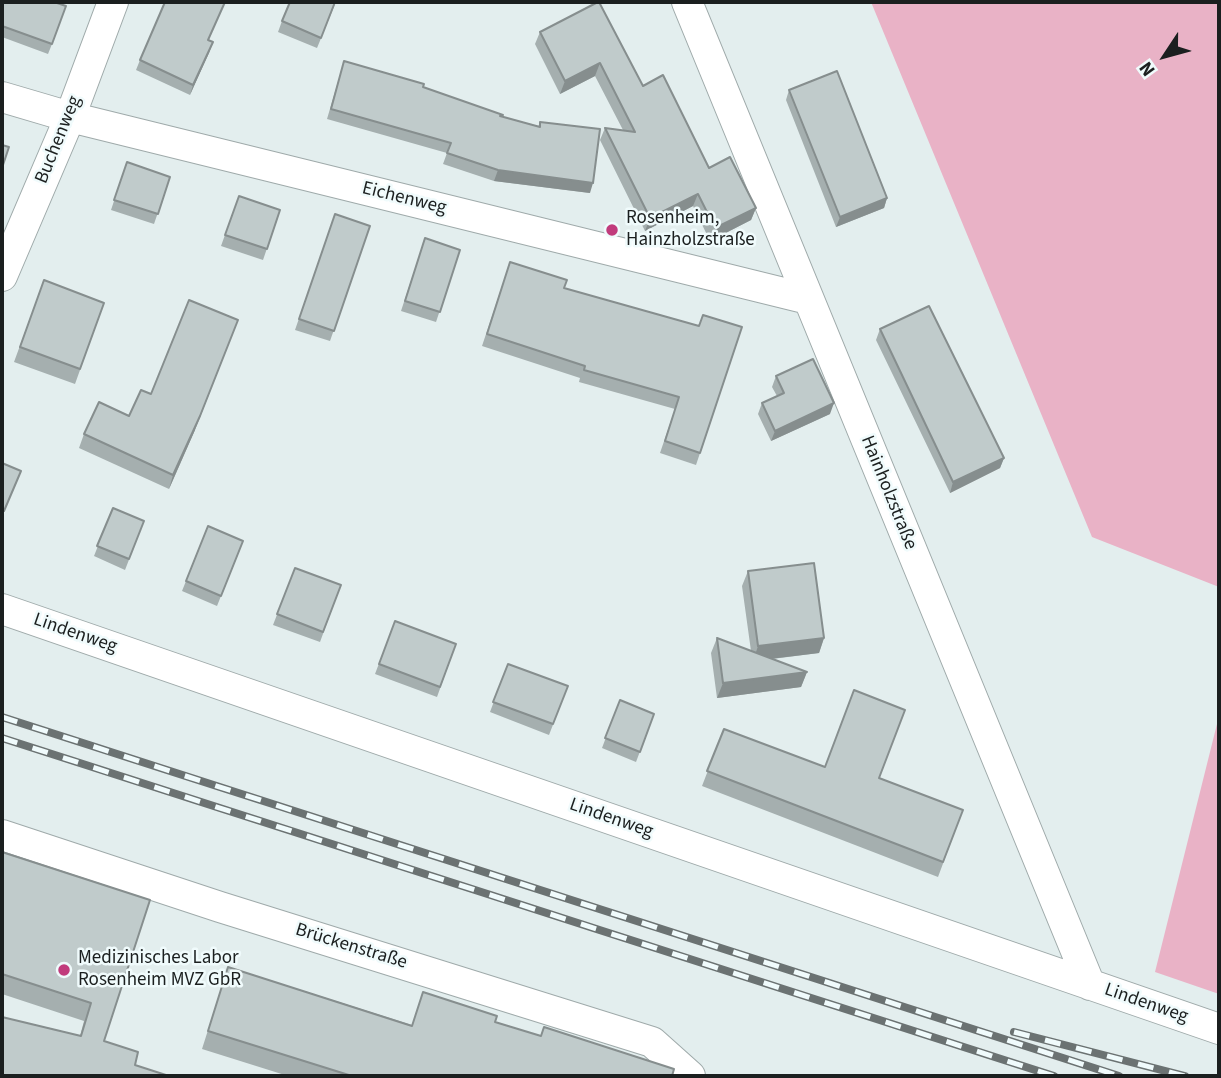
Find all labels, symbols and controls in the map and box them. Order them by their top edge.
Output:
north arrow [1130,21,1200,91]
text: N [1133,56,1162,82]
street label: Buchenweg [31,93,87,187]
street label: Eichenweg [360,178,448,220]
place label: Rosenheim, Hainzholzstraße [626,208,755,252]
marker: Rosenheim, Hainzholzstraße [604,222,620,238]
street label: Hainholzstraße [855,433,921,553]
street label: Lindenweg [30,609,120,659]
street label: Lindenweg [566,794,656,844]
street label: Brückenstraße [292,919,410,975]
place label: Medizinisches Labor Rosenheim MVZ GbR [78,948,241,992]
marker: Medizinisches Labor Rosenheim MVZ GbR [56,962,72,978]
street label: Lindenweg [1101,979,1191,1029]

